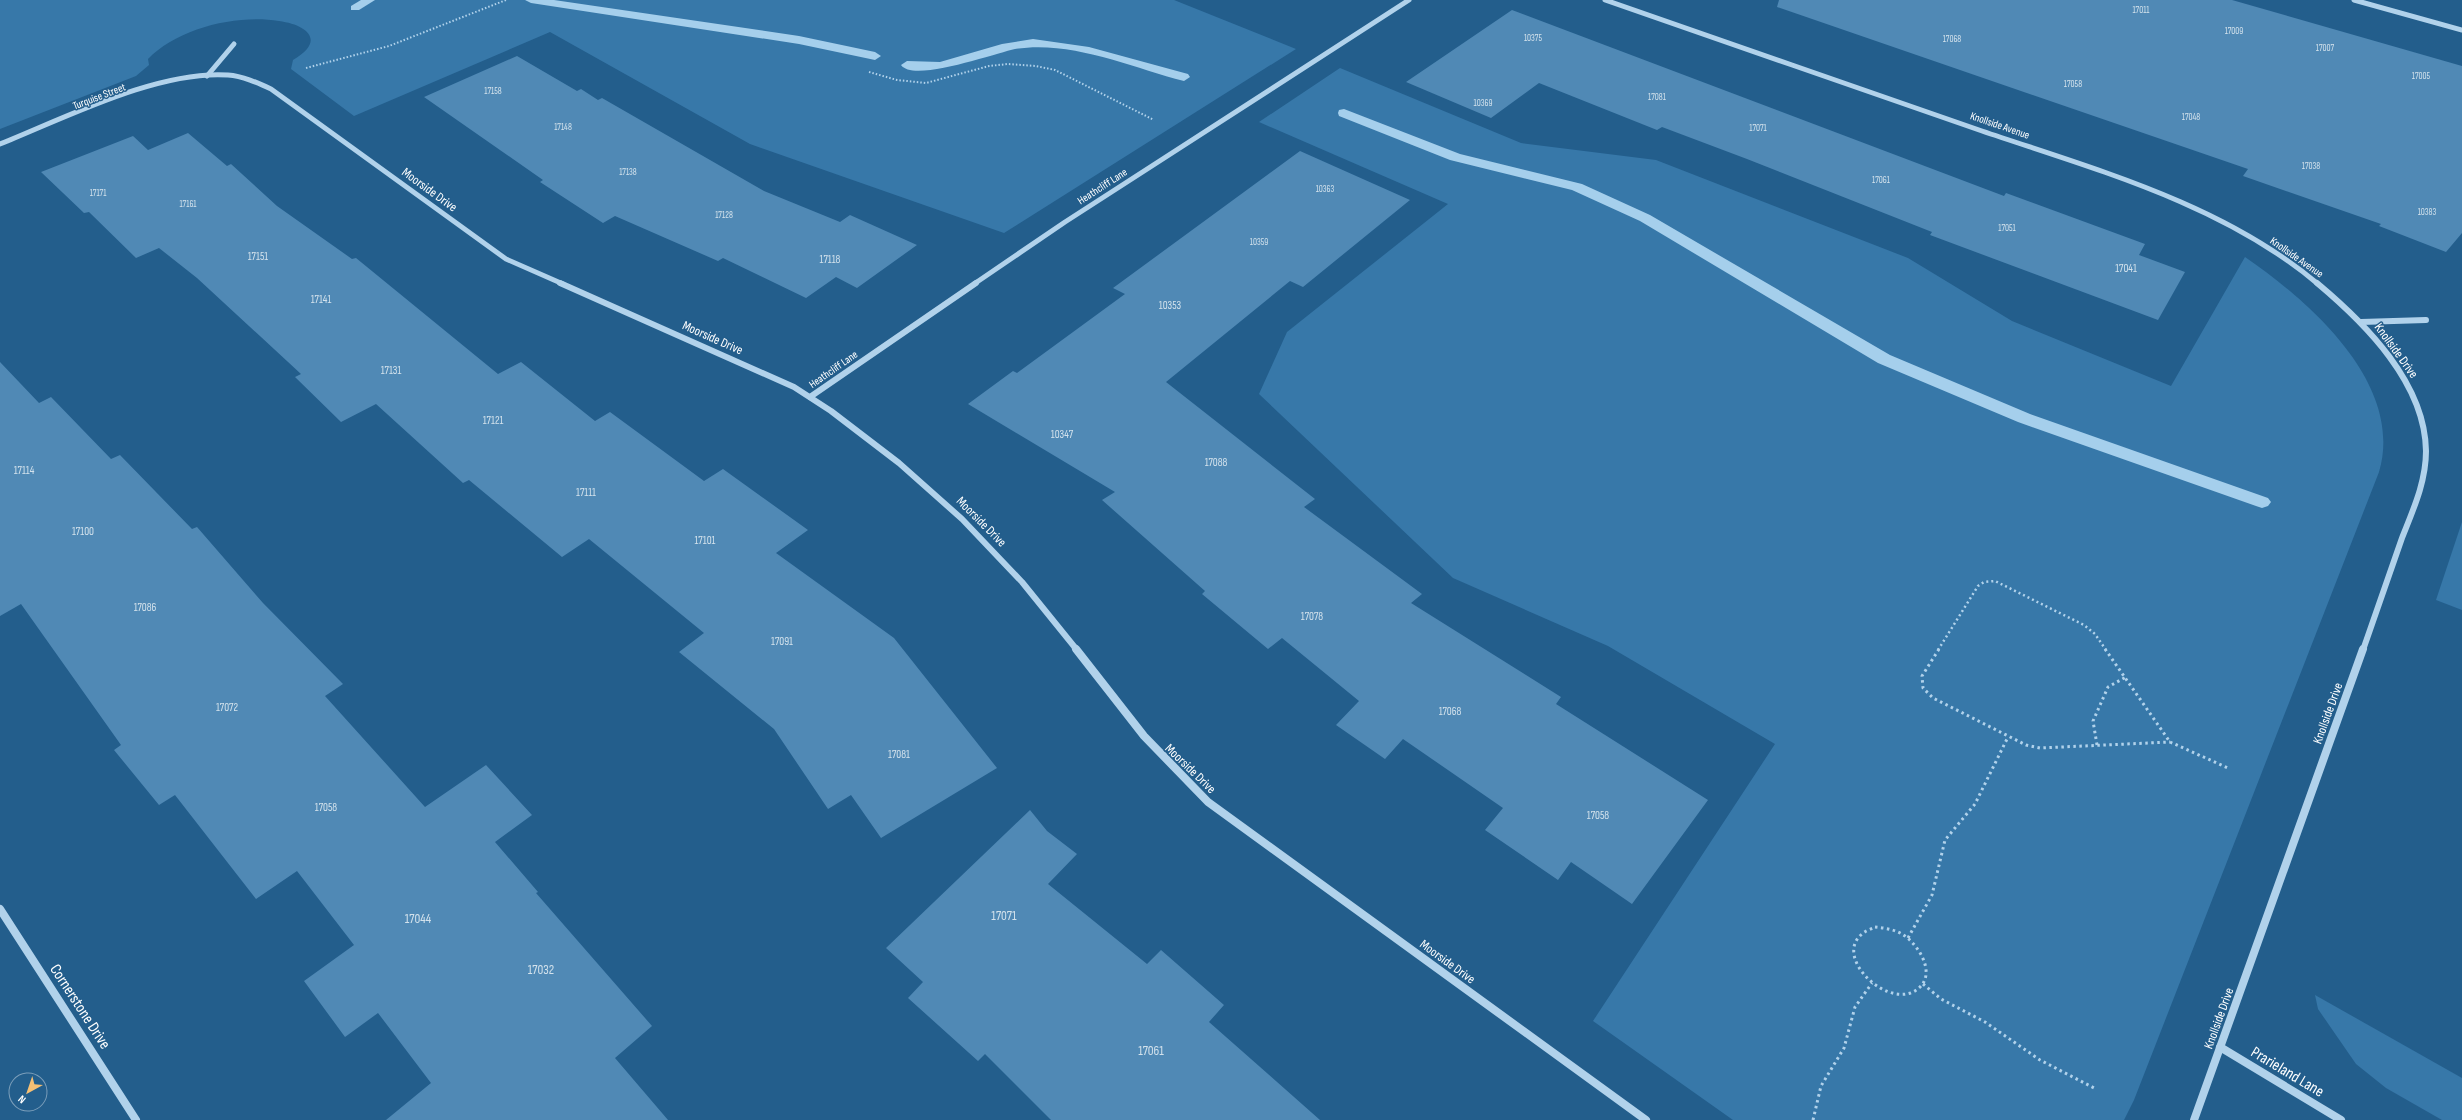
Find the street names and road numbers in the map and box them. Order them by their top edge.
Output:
street label: Turquise Street [71,80,128,113]
street label: Knollside Avenue [1968,109,2031,142]
street label: Moorside Drive [399,164,460,215]
street label: Heathcliff Lane [1075,166,1130,207]
street label: Knollside Avenue [2268,234,2326,280]
street label: Moorside Drive [680,317,745,358]
street label: Knollside Drive [2371,320,2422,381]
street label: Heathcliff Lane [806,348,860,391]
street label: Moorside Drive [953,493,1010,550]
street label: Knollside Drive [2309,680,2346,746]
street label: Moorside Drive [1162,741,1219,797]
street label: Moorside Drive [1417,936,1478,987]
street label: Cornerstone Drive [45,961,114,1053]
street label: Knollside Drive [2200,985,2237,1051]
street label: Prarieland Lane [2247,1043,2327,1101]

